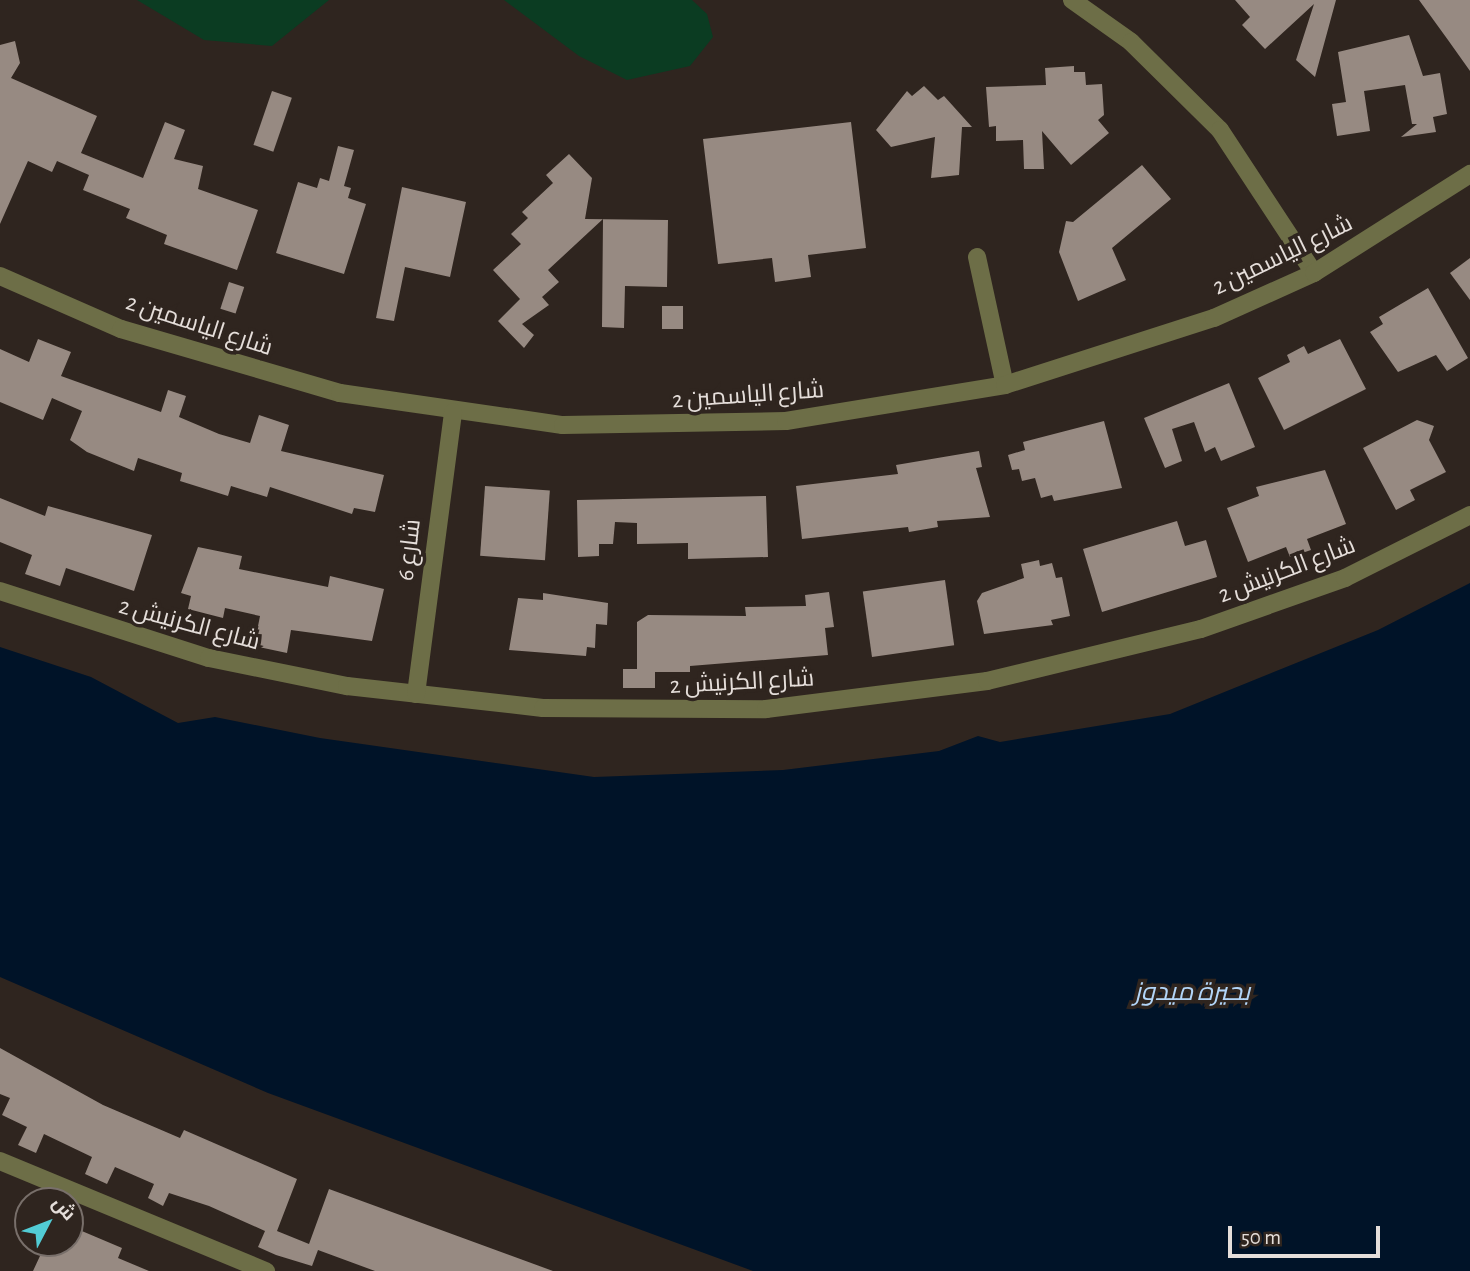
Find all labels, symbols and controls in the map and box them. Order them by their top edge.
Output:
street label: شارع الياسمين 2 [1208,210,1358,302]
street label: شارع الياسمين 2 [122,289,276,363]
street label: شارع الياسمين 2 [671,376,825,416]
street label: شارع 6 [392,518,428,582]
street label: شارع الكرنيش 2 [1214,532,1360,610]
street label: شارع الكرنيش 2 [115,592,263,658]
street label: شارع الكرنيش 2 [669,665,815,701]
water label: بحيرة ميدوز [1134,977,1250,1009]
north arrow [14,1187,84,1257]
text: ش [48,1194,79,1224]
scale bar [1232,1212,1384,1256]
text: 50 m [1241,1227,1281,1248]

